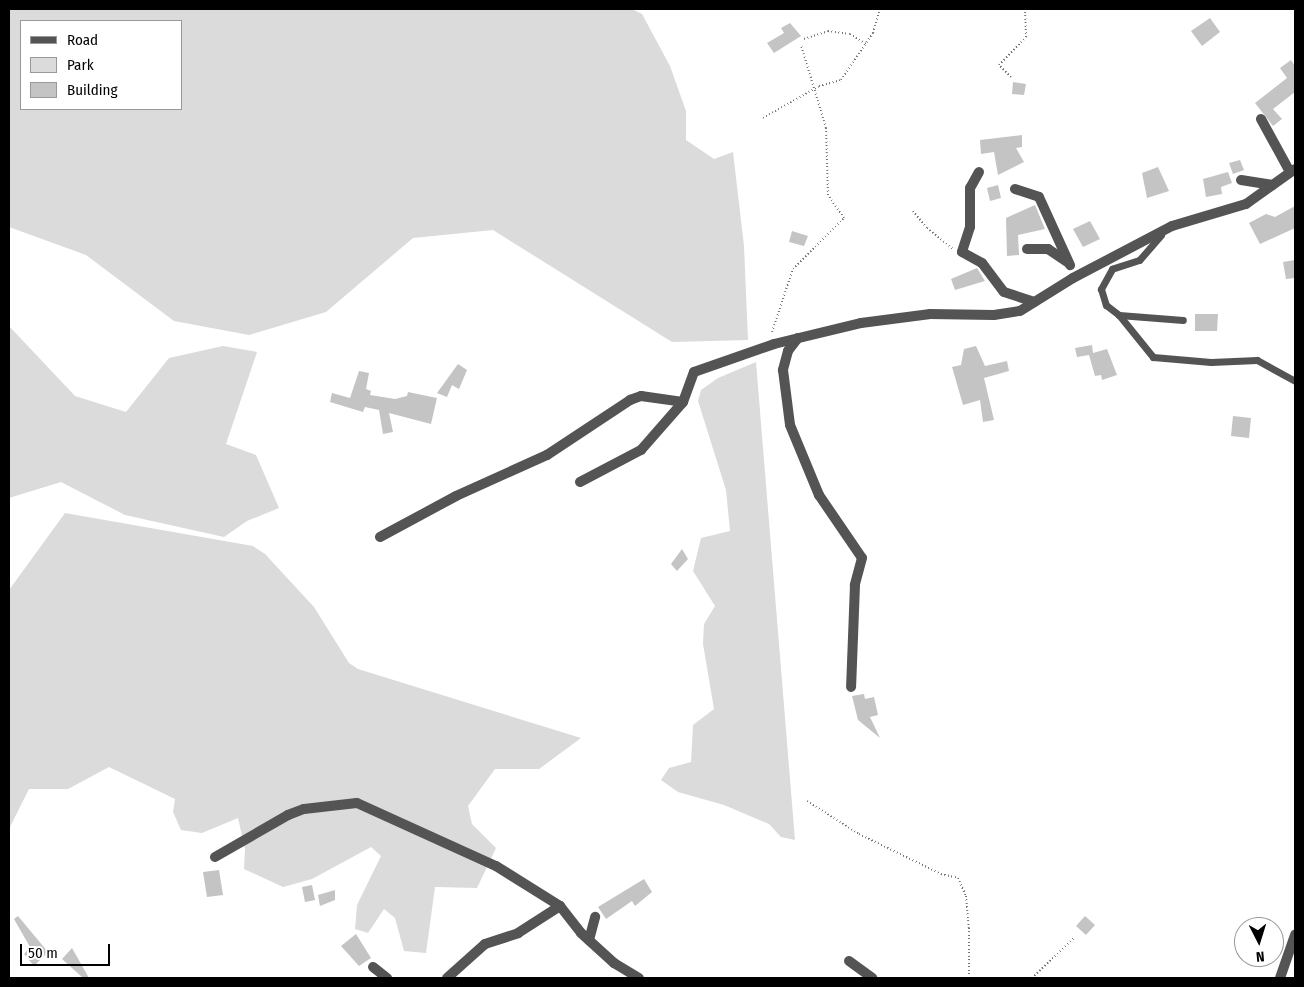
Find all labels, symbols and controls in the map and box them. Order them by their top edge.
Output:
legend [20,20,182,110]
text: Road [67,31,98,49]
text: Park [67,56,94,74]
text: Building [67,81,118,99]
north arrow [1234,917,1284,967]
scale bar [22,934,112,966]
text: 50 m [28,944,58,962]
text: N [1255,948,1265,965]

